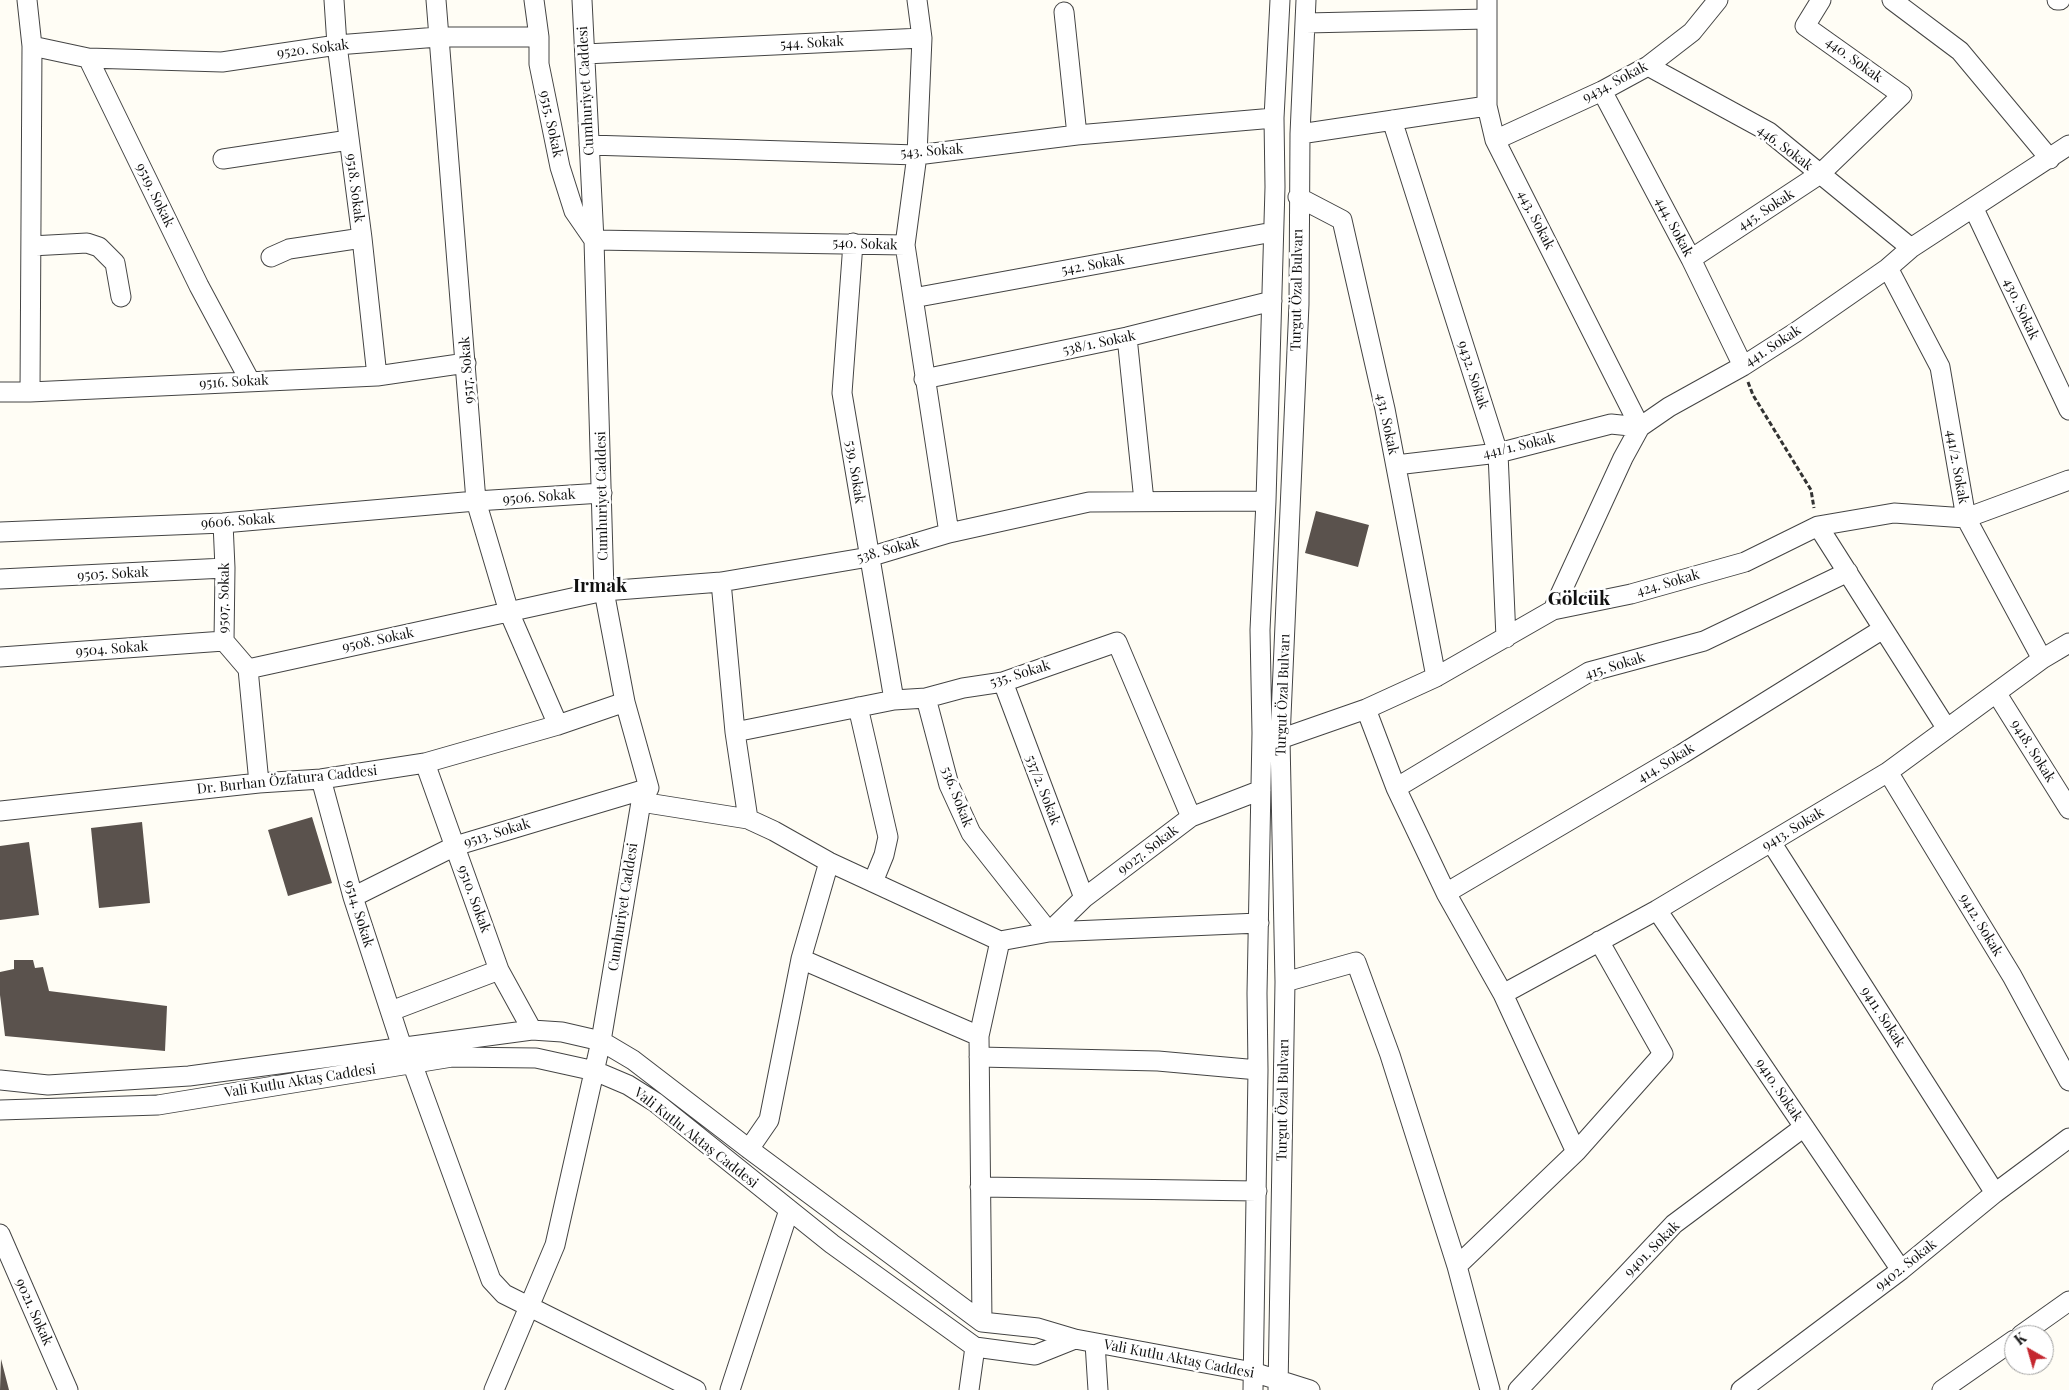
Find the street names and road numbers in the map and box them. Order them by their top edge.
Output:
street label: Cumhuriyet Caddesi [574,26,598,156]
street label: 544. Sokak [780,33,844,53]
street label: 440. Sokak [1822,34,1886,86]
street label: 9520. Sokak [276,36,350,62]
street label: 9434. Sokak [1580,58,1650,106]
street label: 9515. Sokak [536,89,566,159]
street label: 446. Sokak [1754,122,1816,174]
street label: 543. Sokak [900,140,964,162]
street label: 9518. Sokak [342,152,368,224]
street label: 9519. Sokak [132,160,178,230]
street label: 445. Sokak [1735,186,1797,234]
street label: 443. Sokak [1514,188,1558,252]
street label: 444. Sokak [1651,194,1697,260]
street label: Turgut Özal Bulvarı [1288,229,1306,351]
street label: 540. Sokak [832,234,898,254]
street label: 542. Sokak [1060,251,1126,279]
street label: 430. Sokak [2000,276,2042,342]
street label: 441. Sokak [1742,322,1804,370]
street label: 538/1. Sokak [1061,327,1137,359]
street label: 9517. Sokak [456,336,478,404]
street label: 9432. Sokak [1454,339,1492,411]
street label: 9516. Sokak [199,372,269,392]
street label: 431. Sokak [1372,392,1402,456]
street label: 441/2. Sokak [1942,429,1972,505]
street label: 441/1. Sokak [1481,430,1557,462]
street label: Cumhuriyet Caddesi [592,431,612,561]
street label: 539. Sokak [842,439,868,505]
street label: 9506. Sokak [502,486,576,508]
street label: 9606. Sokak [200,510,276,532]
street label: 538. Sokak [855,534,921,566]
street label: 9507. Sokak [215,562,233,634]
street label: 9505. Sokak [77,564,149,584]
street label: 424. Sokak [1635,566,1701,600]
street label: 9508. Sokak [341,624,415,656]
street label: Turgut Özal Bulvarı [1272,634,1294,756]
street label: 9504. Sokak [75,638,149,660]
street label: 415. Sokak [1583,649,1647,683]
street label: 535. Sokak [988,657,1052,691]
street label: 9418. Sokak [2007,717,2059,785]
street label: 414. Sokak [1635,739,1697,787]
street label: 537/2. Sokak [1022,753,1064,827]
street label: Dr. Burhan Özfatura Caddesi [196,762,378,798]
street label: 536. Sokak [938,764,976,830]
street label: 9413. Sokak [1759,804,1827,854]
street label: 9513. Sokak [462,815,532,851]
street label: 9027. Sokak [1114,822,1182,878]
street label: Cumhuriyet Caddesi [605,842,641,972]
street label: 9510. Sokak [454,863,494,935]
street label: 9514. Sokak [341,878,377,950]
street label: 9412. Sokak [1956,891,2006,959]
street label: 9411. Sokak [1857,984,1909,1050]
street label: Turgut Özal Bulvarı [1274,1039,1292,1161]
street label: 9410. Sokak [1752,1055,1806,1125]
street label: Vali Kutlu Aktaş Caddesi [223,1061,377,1101]
street label: Vali Kutlu Aktaş Caddesi [631,1084,761,1192]
street label: 9401. Sokak [1621,1218,1683,1280]
street label: 9402. Sokak [1872,1236,1940,1294]
street label: 9021. Sokak [12,1276,56,1348]
street label: Vali Kutlu Aktaş Caddesi [1102,1336,1256,1382]

